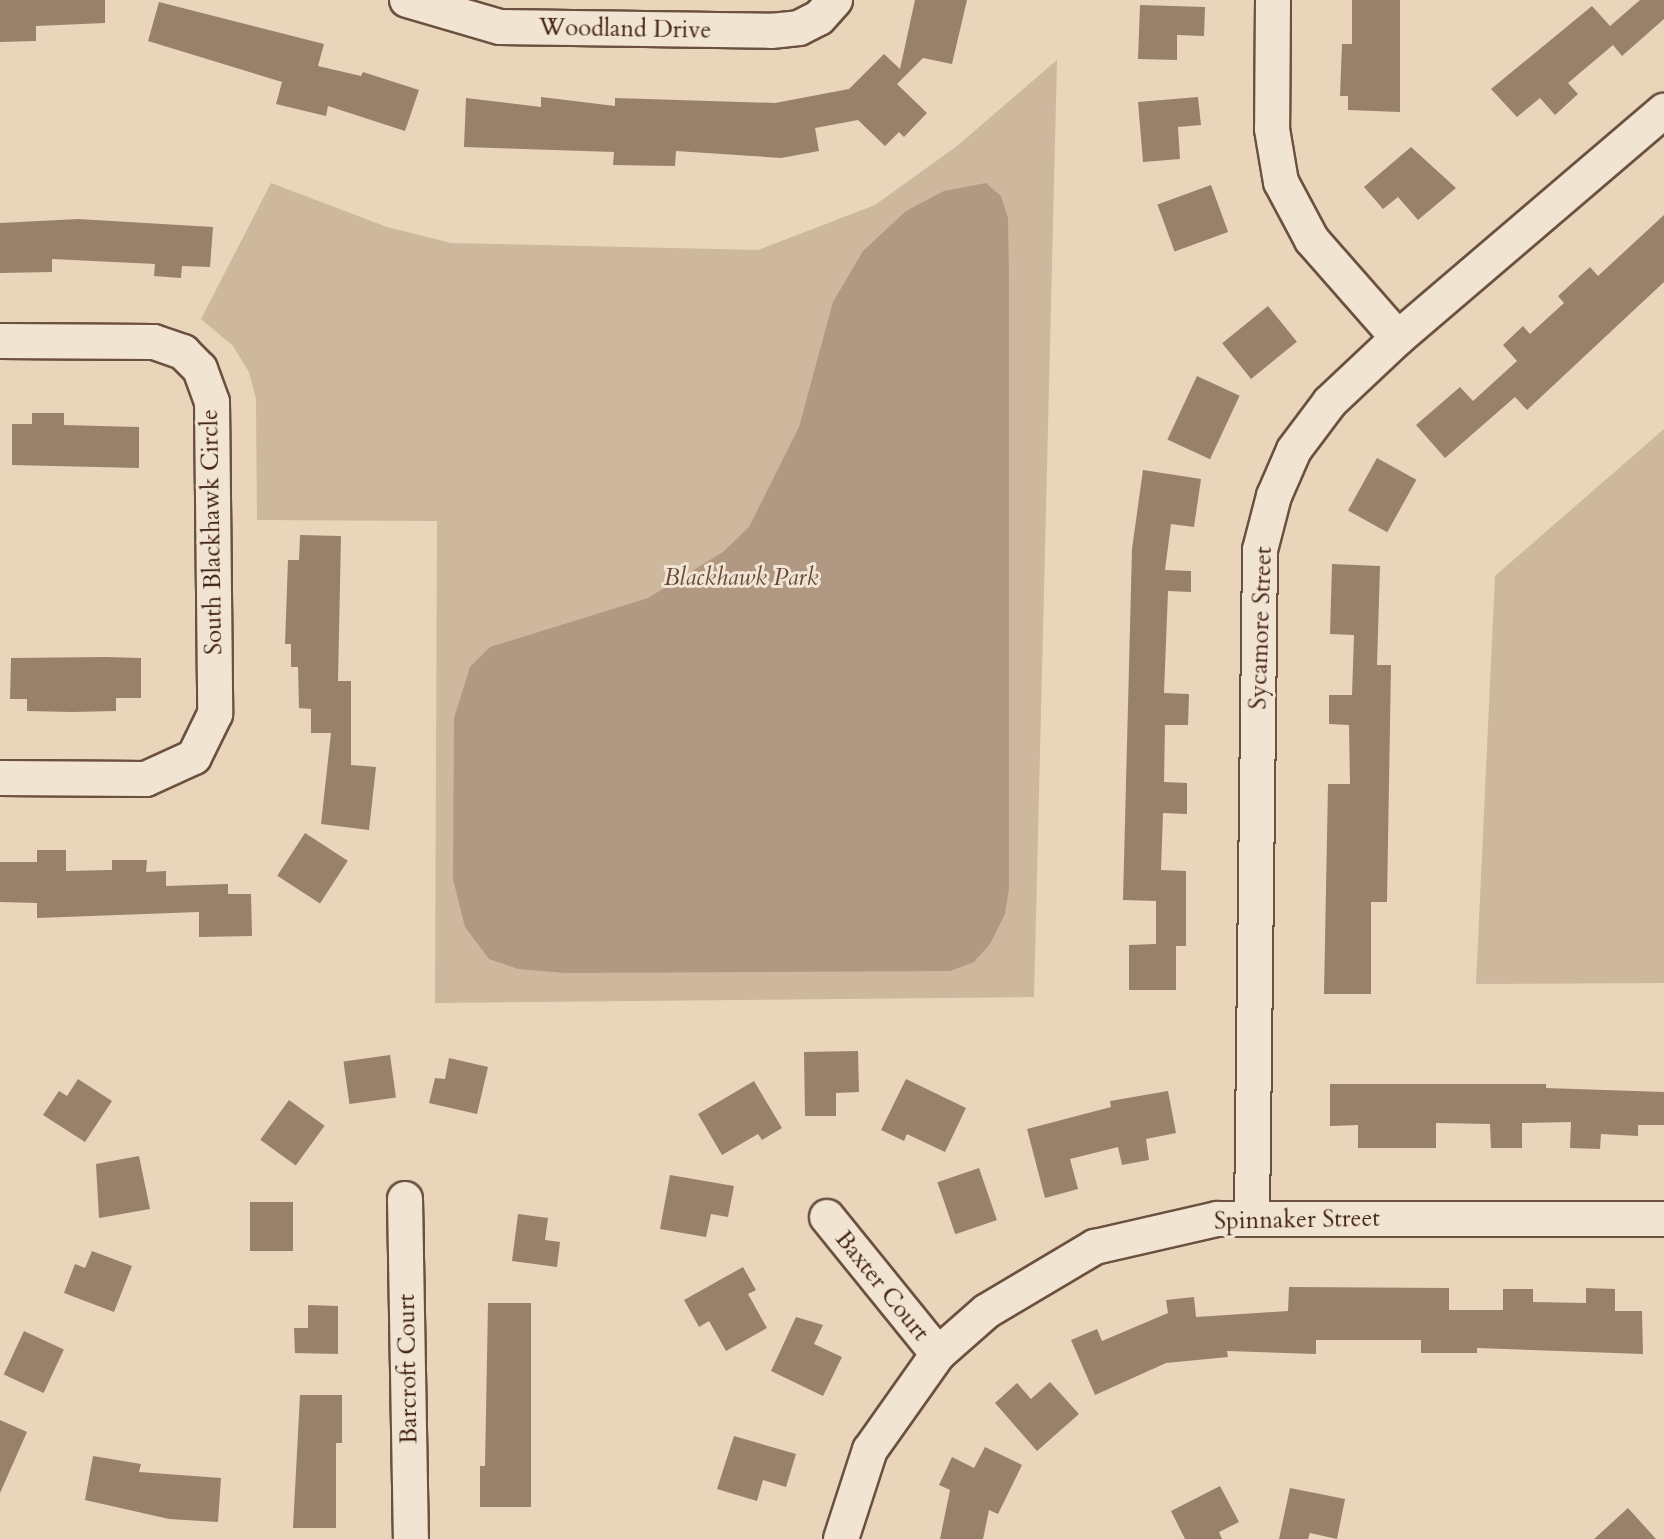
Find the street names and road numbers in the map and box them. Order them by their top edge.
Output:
street label: Woodland Drive [538,13,712,45]
street label: South Blackhawk Circle [195,409,229,655]
street label: Sycamore Street [1244,546,1278,710]
street label: Spinnaker Street [1214,1204,1380,1236]
street label: Baxter Court [829,1225,935,1347]
street label: Barcroft Court [392,1294,424,1444]

